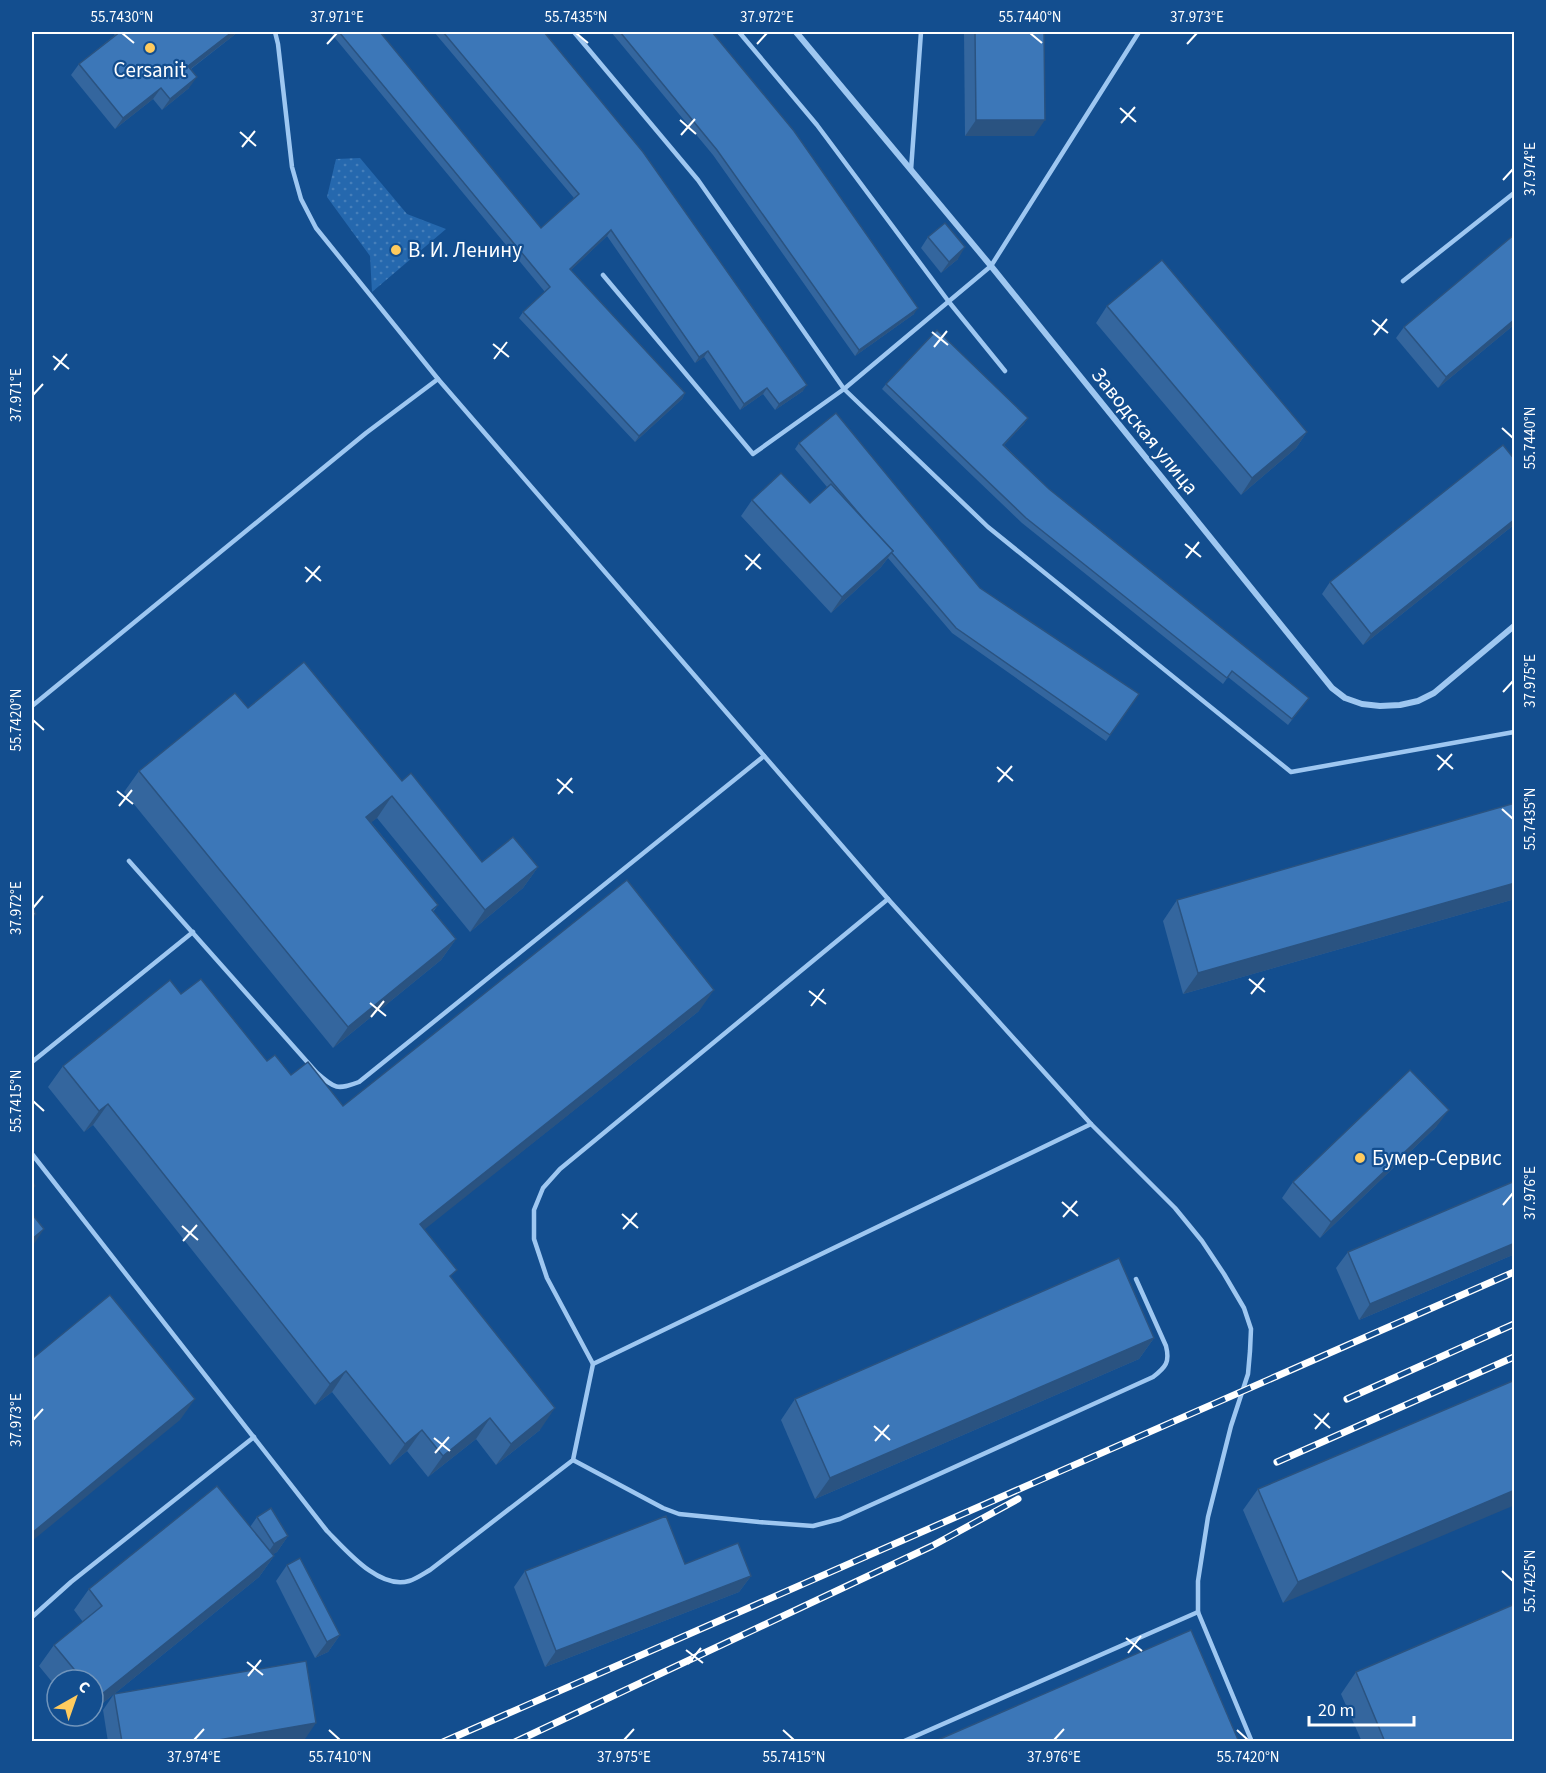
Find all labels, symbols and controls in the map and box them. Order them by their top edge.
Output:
text: 55.7430°N [90,7,154,28]
text: 37.971°E [310,7,364,28]
text: 55.7435°N [544,7,608,28]
text: 37.972°E [740,7,794,28]
text: 55.7440°N [998,7,1062,28]
text: 37.973°E [1170,7,1224,28]
marker: Cersanit [143,41,157,55]
place label: Cersanit [114,55,186,85]
text: 37.974°E [1520,142,1541,196]
place label: В. И. Ленину [408,235,522,265]
marker: В. И. Ленину [389,243,403,257]
street label: Заводская улица [1084,361,1206,501]
text: 37.971°E [6,368,27,422]
text: 55.7440°N [1520,406,1541,470]
text: 37.975°E [1520,654,1541,708]
text: 55.7420°N [6,688,27,752]
text: 55.7435°N [1520,787,1541,851]
text: 37.972°E [6,881,27,935]
text: 55.7415°N [6,1069,27,1133]
place label: Бумер-Сервис [1372,1143,1502,1173]
marker: Бумер-Сервис [1353,1151,1367,1165]
text: 37.976°E [1520,1166,1541,1220]
text: 37.973°E [6,1393,27,1447]
text: 55.7425°N [1520,1549,1541,1613]
north arrow [45,1668,105,1728]
text: С [73,1676,95,1699]
scale bar [1309,1689,1414,1727]
text: 20 m [1318,1698,1354,1723]
text: 37.974°E [167,1747,221,1768]
text: 55.7410°N [308,1747,372,1768]
text: 37.975°E [597,1747,651,1768]
text: 55.7415°N [762,1747,826,1768]
text: 37.976°E [1027,1747,1081,1768]
text: 55.7420°N [1216,1747,1280,1768]

